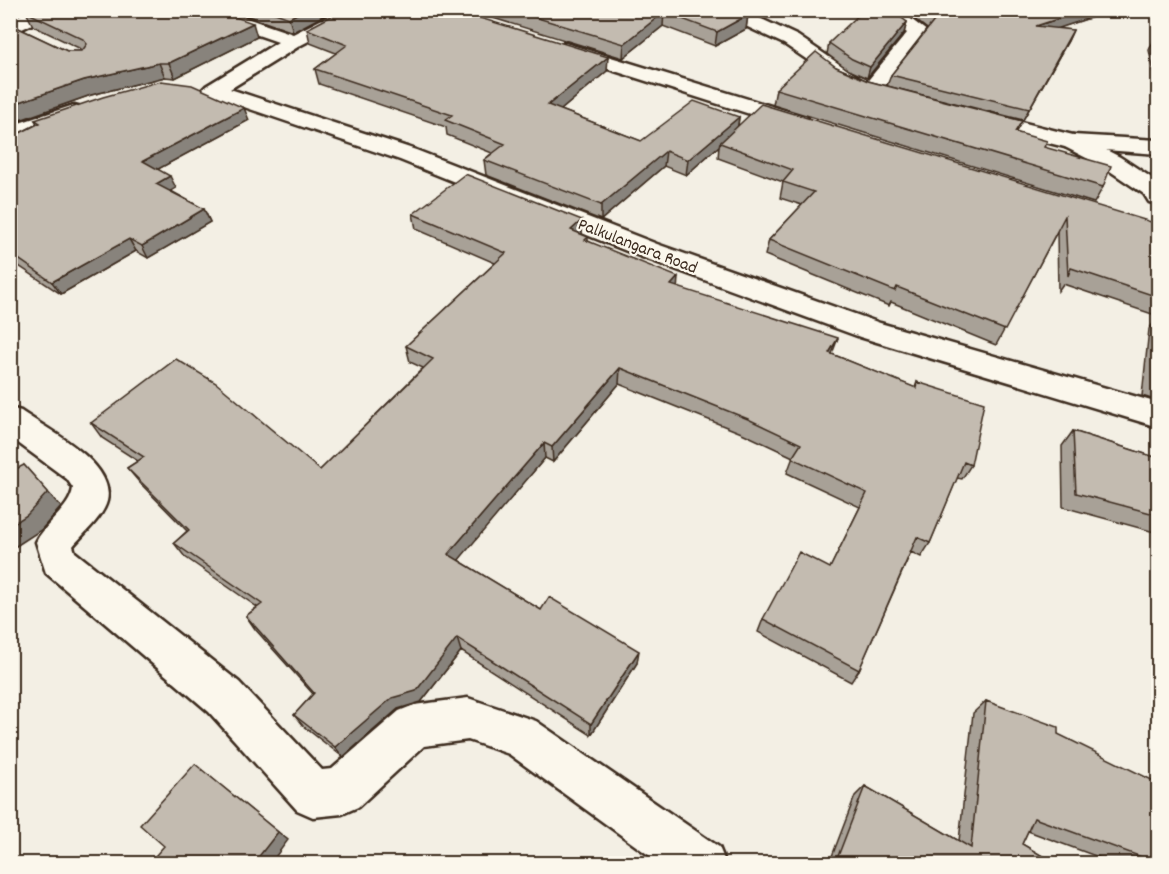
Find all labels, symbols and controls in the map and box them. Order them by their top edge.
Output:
street label: Palkulangara Road [574,213,701,282]

